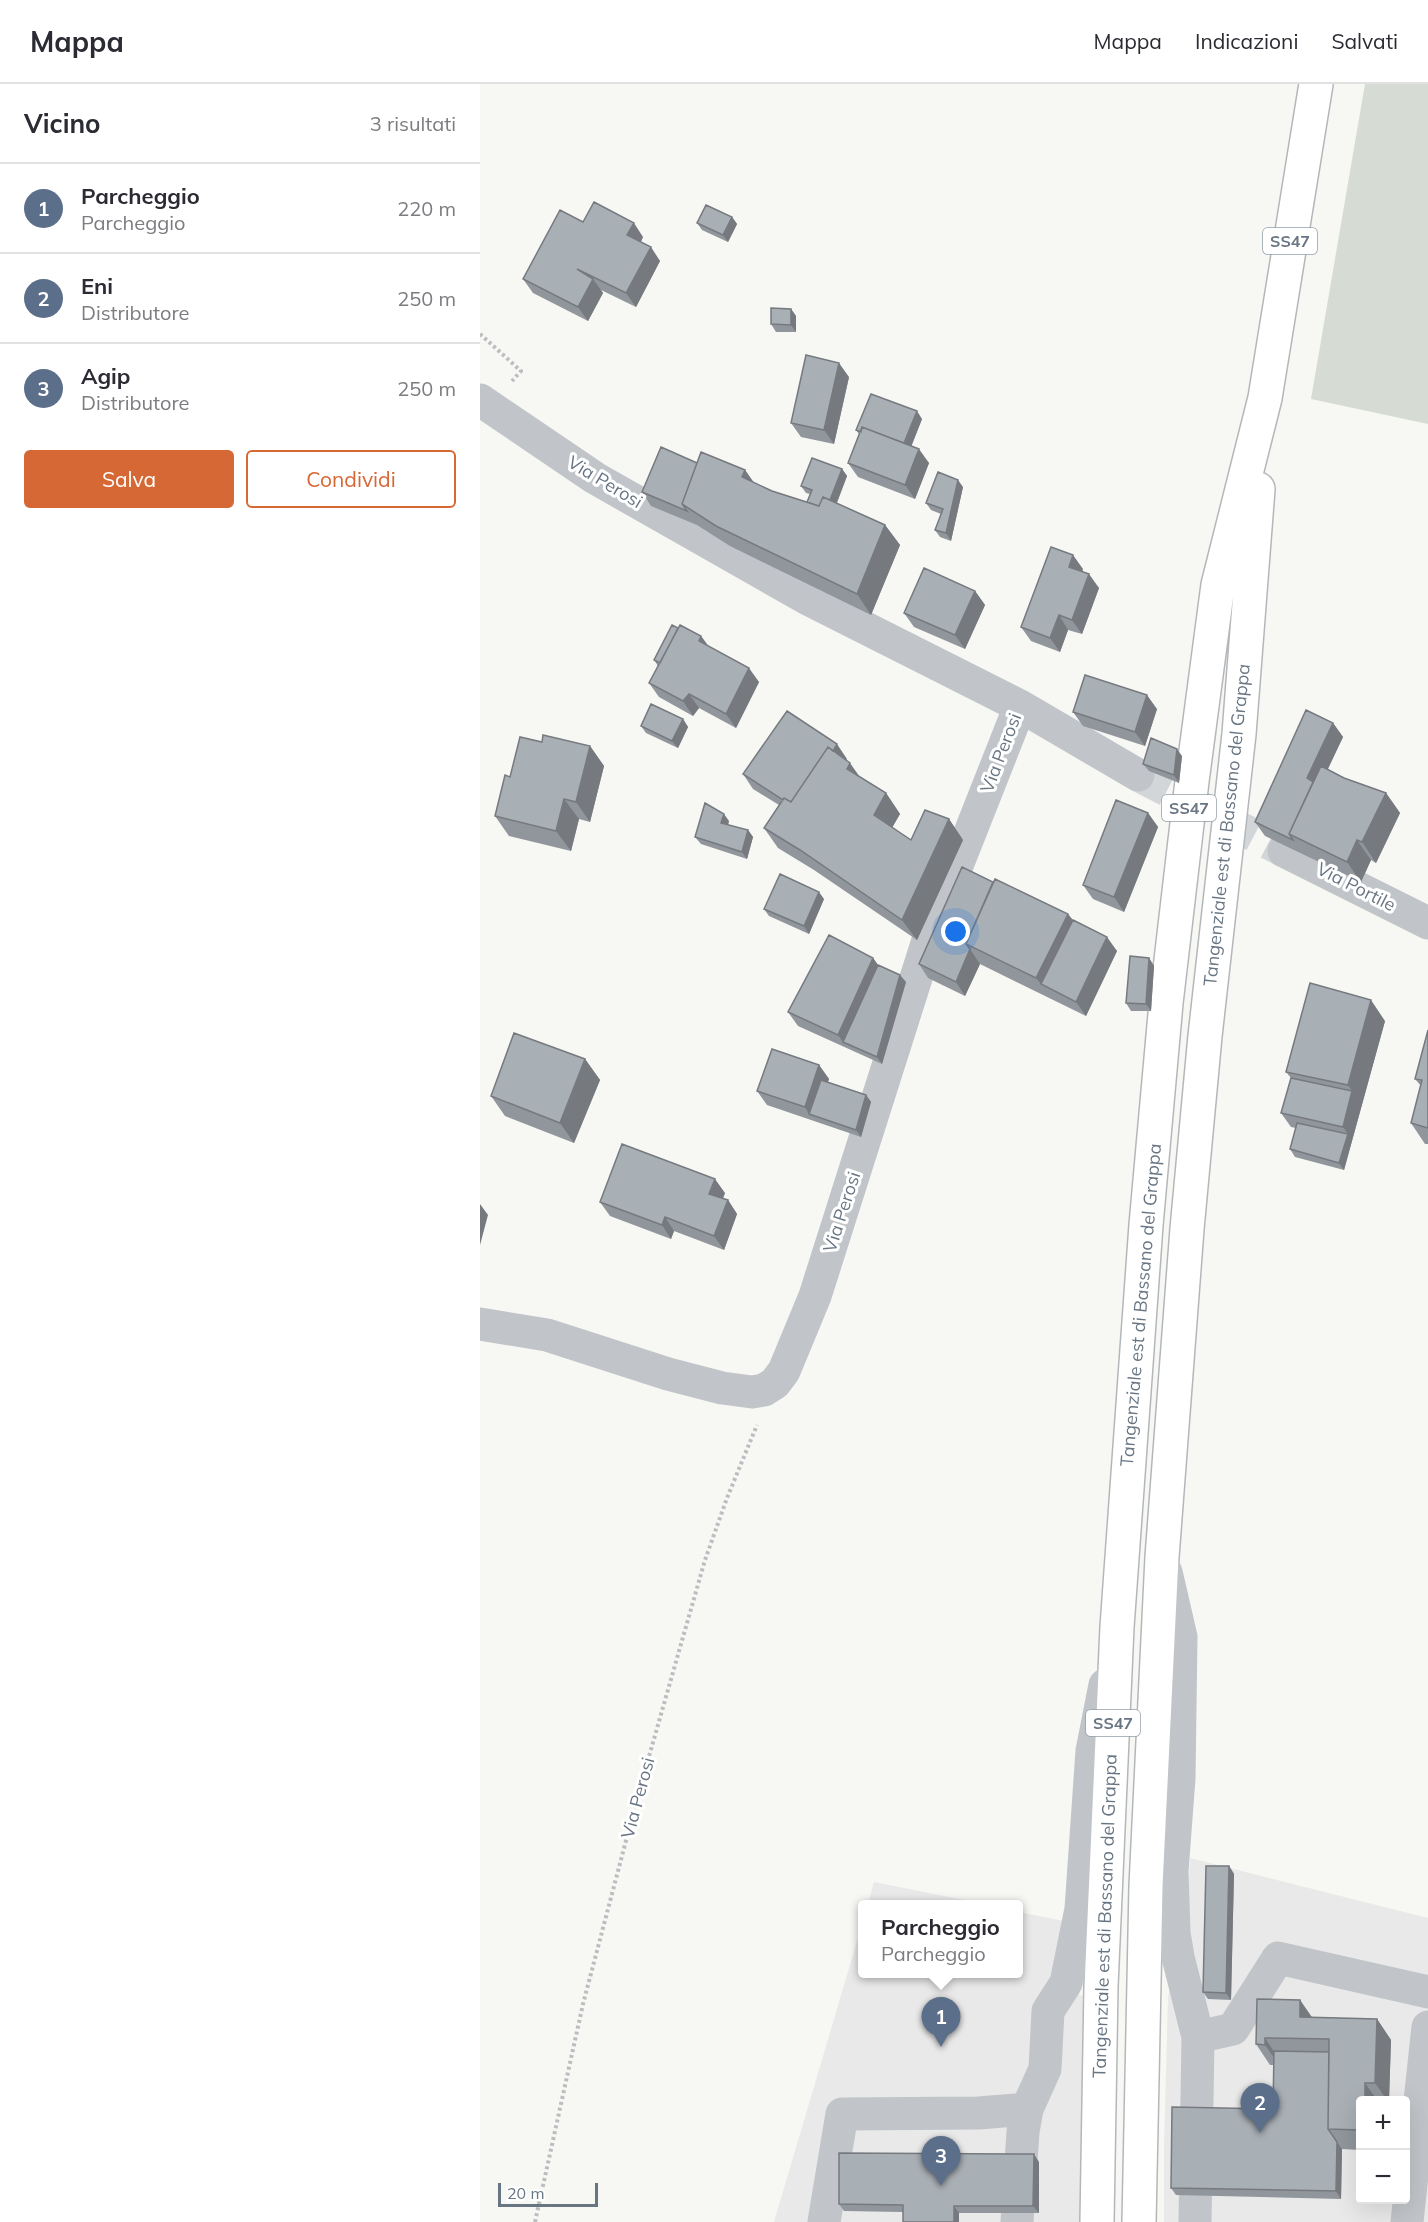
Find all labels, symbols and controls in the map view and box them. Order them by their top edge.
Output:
text: Mappa [30,24,124,59]
text: Mappa [1094,28,1162,54]
text: Indicazioni [1195,28,1298,54]
text: Salvati [1331,28,1398,54]
text: Vicino [24,107,101,140]
text: 3 risultati [370,111,456,136]
text: Parcheggio [81,182,200,210]
text: 1 [38,196,50,221]
text: 220 m [397,196,456,221]
text: Parcheggio [81,210,185,235]
road number: SS47 [1263,228,1317,254]
text: Eni [81,272,113,300]
text: 2 [38,286,50,311]
text: 250 m [397,286,456,311]
text: Distributore [81,300,189,325]
text: Agip [81,362,130,390]
text: 3 [38,376,50,401]
text: 250 m [397,376,456,401]
text: Distributore [81,390,189,415]
button: Salva [24,450,234,508]
button: Condividi [246,450,456,508]
street label: Via Perosi [564,450,647,513]
street label: Tangenziale est di Bassano del Grappa [1198,663,1255,987]
street label: Via Perosi [975,710,1026,796]
road number: SS47 [1162,795,1216,821]
street label: Via Portile [1313,857,1400,916]
your location [941,917,970,946]
street label: Tangenziale est di Bassano del Grappa [1115,1142,1166,1467]
street label: Via Perosi [818,1169,865,1255]
road number: SS47 [1086,1710,1140,1736]
street label: Tangenziale est di Bassano del Grappa [1087,1754,1122,2078]
street label: Via Perosi [616,1755,659,1841]
popup [858,1900,1023,1978]
text: Parcheggio [881,1913,1000,1941]
text: Parcheggio [881,1941,986,1966]
pin: 1 [922,1998,960,2047]
pin: 2 [1240,2084,1280,2133]
map controls [1356,2096,1410,2204]
button: + [1356,2096,1410,2150]
pin: 3 [922,2136,960,2186]
button: − [1356,2150,1410,2204]
scale bar [498,2180,598,2208]
text: 20 m [507,2183,544,2203]

